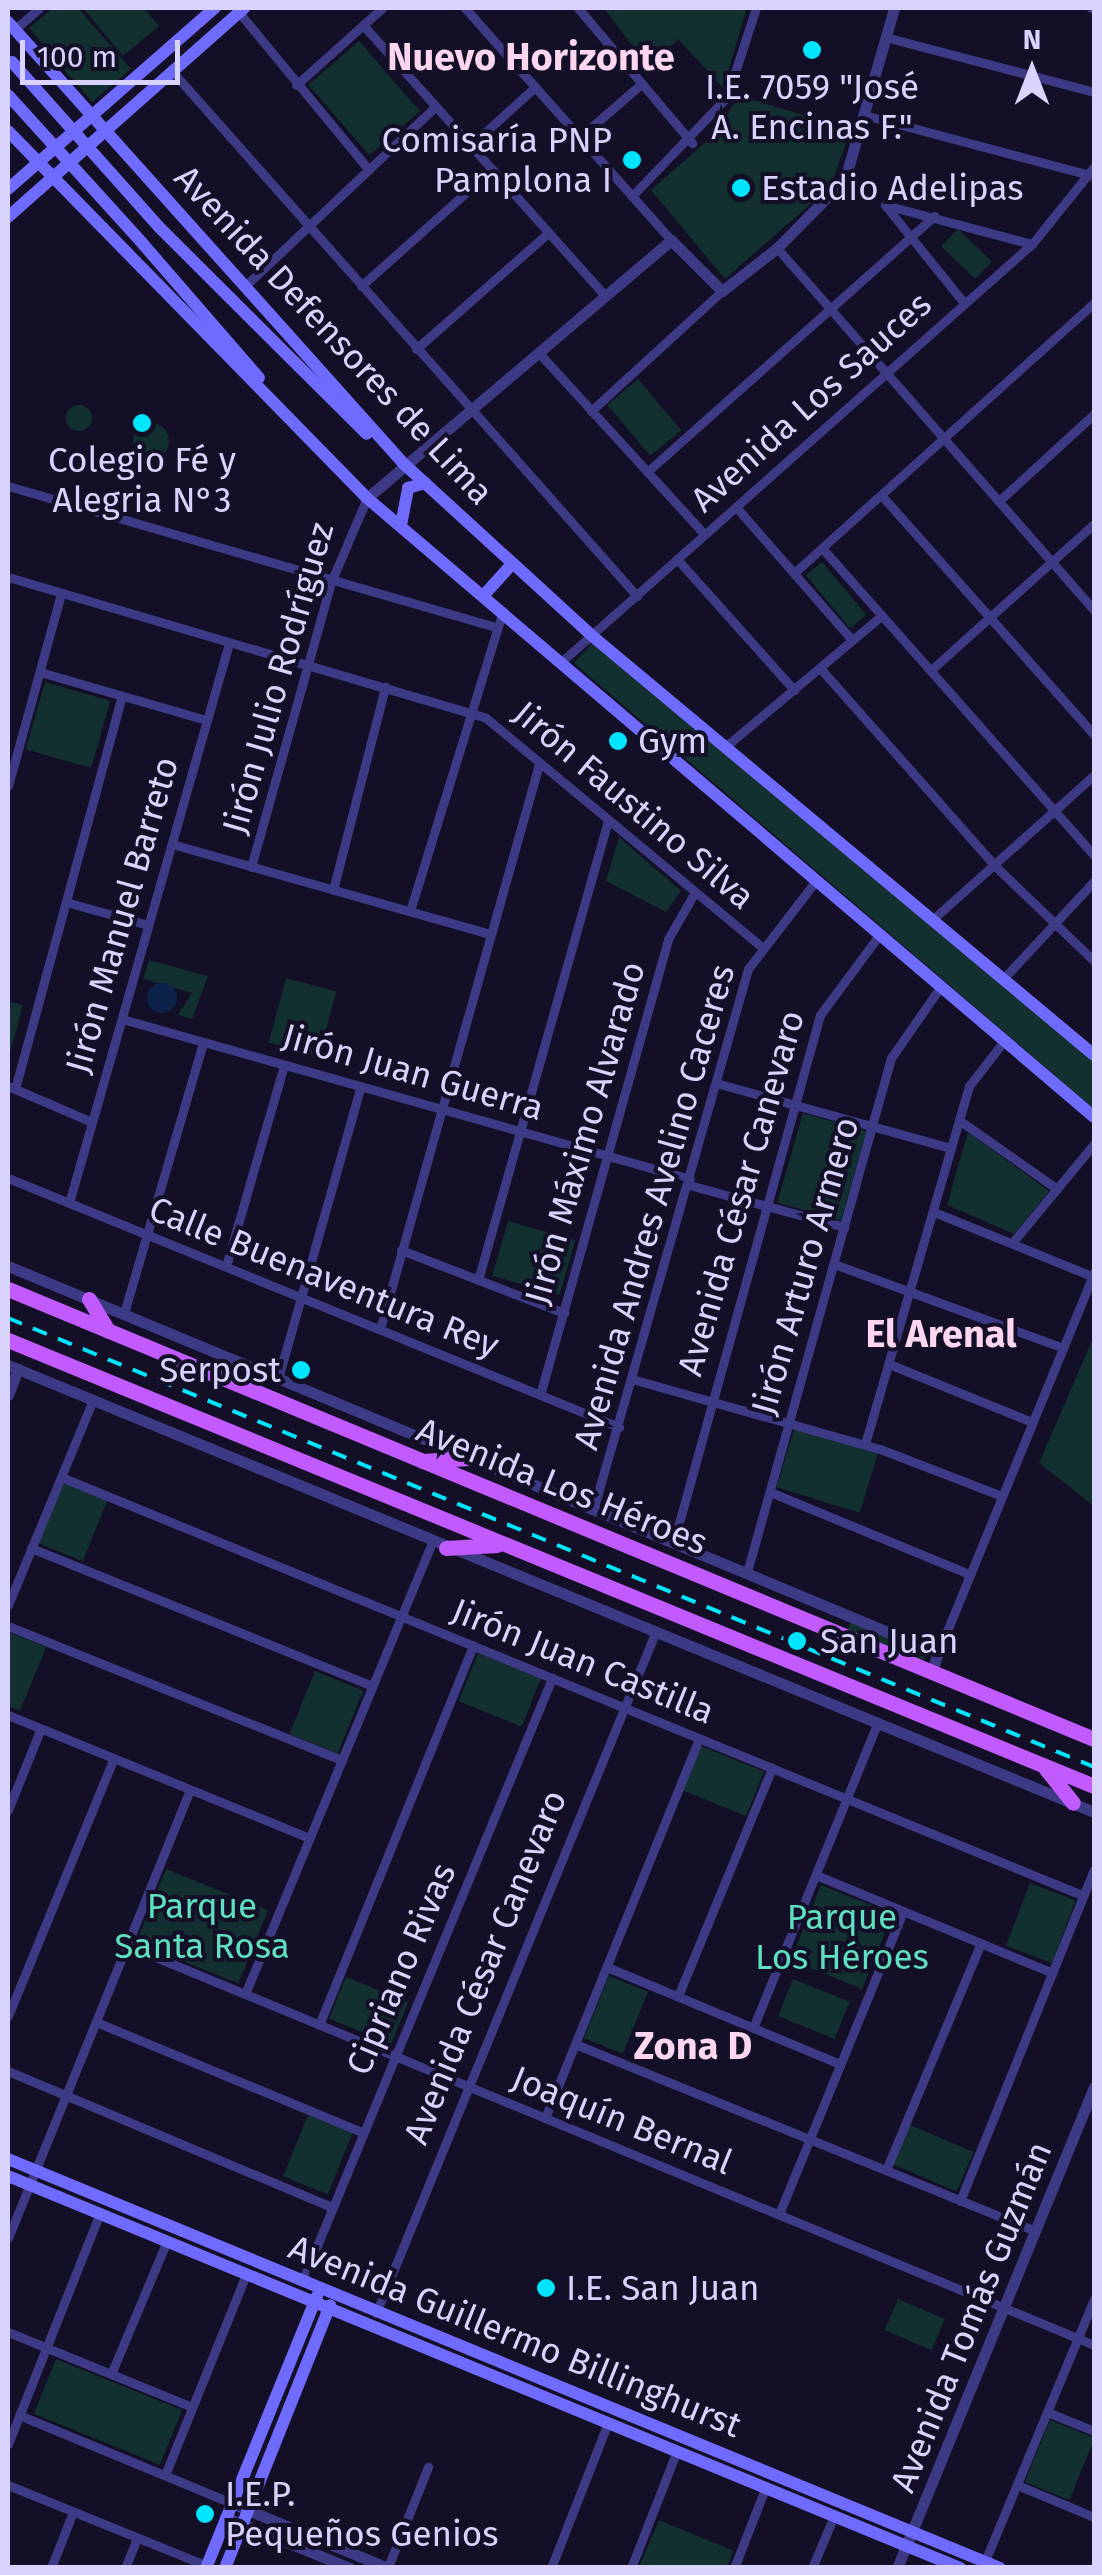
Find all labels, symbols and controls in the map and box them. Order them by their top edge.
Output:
scale bar [25,20,185,82]
north arrow [982,20,1082,120]
text: N [1023,23,1041,56]
district label: Nuevo Horizonte [387,35,675,81]
text: 100 m [37,39,117,75]
marker: I.E. 7059 "José A. Encinas F." [801,39,823,61]
place label: I.E. 7059 "José A. Encinas F." [705,66,919,148]
place label: Comisaría PNP Pamplona I [381,119,612,201]
marker: Comisaría PNP Pamplona I [621,149,643,171]
street label: Avenida Defensores de Lima [166,157,502,513]
place label: Estadio Adelipas [761,167,1023,209]
marker: Estadio Adelipas [730,177,752,199]
street label: Avenida Los Sauces [682,283,940,521]
marker: Colegio Fé y Alegria N°3 [131,412,153,434]
place label: Colegio Fé y Alegria N°3 [48,439,236,521]
street label: Jirón Julio Rodríguez [213,518,343,838]
street label: Jirón Faustino Silva [505,692,763,918]
place label: Gym [638,720,707,762]
marker: Gym [607,730,629,752]
street label: Jirón Manuel Barreto [57,752,187,1078]
street label: Jirón Máximo Alvarado [516,957,654,1309]
street label: Avenida Andres Avelino Caceres [565,960,743,1454]
street label: Avenida César Canevaro [669,1006,813,1380]
street label: Jirón Juan Guerra [278,1015,548,1129]
street label: Jirón Arturo Armero [742,1112,868,1420]
street label: Calle Buenaventura Rey [143,1188,505,1366]
district label: El Arenal [865,1312,1017,1358]
place label: Serpost [159,1349,281,1391]
marker: Serpost [290,1359,312,1381]
street label: Avenida Los Héroes [411,1409,713,1563]
street label: Jirón Juan Castilla [446,1589,720,1733]
place label: San Juan [820,1620,958,1662]
marker: San Juan [784,1628,810,1654]
street label: Avenida César Canevaro [395,1784,575,2150]
street label: Cipriano Rivas [338,1857,464,2081]
park label: Parque Santa Rosa [114,1885,290,1967]
park label: Parque Los Héroes [755,1896,929,1978]
district label: Zona D [634,2024,752,2070]
street label: Joaquín Bernal [506,2057,738,2183]
street label: Avenida Tomás Guzmán [881,2136,1061,2498]
street label: Avenida Guillermo Billinghurst [283,2226,747,2446]
place label: I.E. San Juan [566,2267,760,2309]
marker: I.E. San Juan [535,2277,557,2299]
place label: I.E.P. Pequeños Genios [225,2473,499,2555]
marker: I.E.P. Pequeños Genios [194,2503,216,2525]

